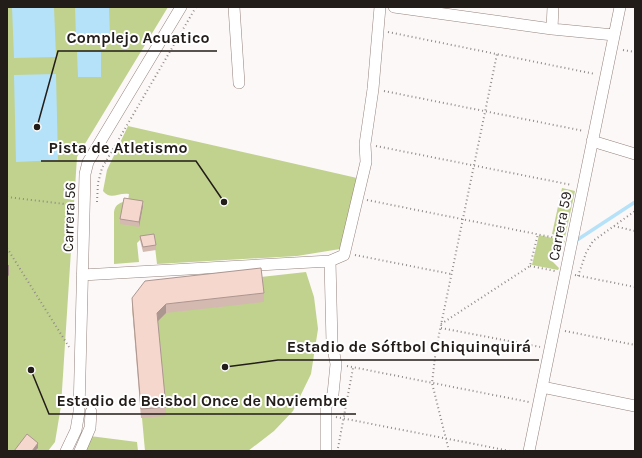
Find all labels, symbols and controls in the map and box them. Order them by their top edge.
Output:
callout: Complejo Acuatico [58,23,217,51]
text: Complejo Acuatico [67,28,209,47]
callout: Pista de Atletismo [41,133,196,161]
text: Pista de Atletismo [49,138,187,157]
street label: Carrera 56 [59,182,79,252]
street label: Carrera 59 [544,190,576,262]
callout: Estadio de Sóftbol Chiquinquirá [278,332,539,360]
text: Estadio de Sóftbol Chiquinquirá [287,337,531,356]
callout: Estadio de Beisbol Once de Noviembre [49,386,356,414]
text: Estadio de Beisbol Once de Noviembre [57,391,347,410]

